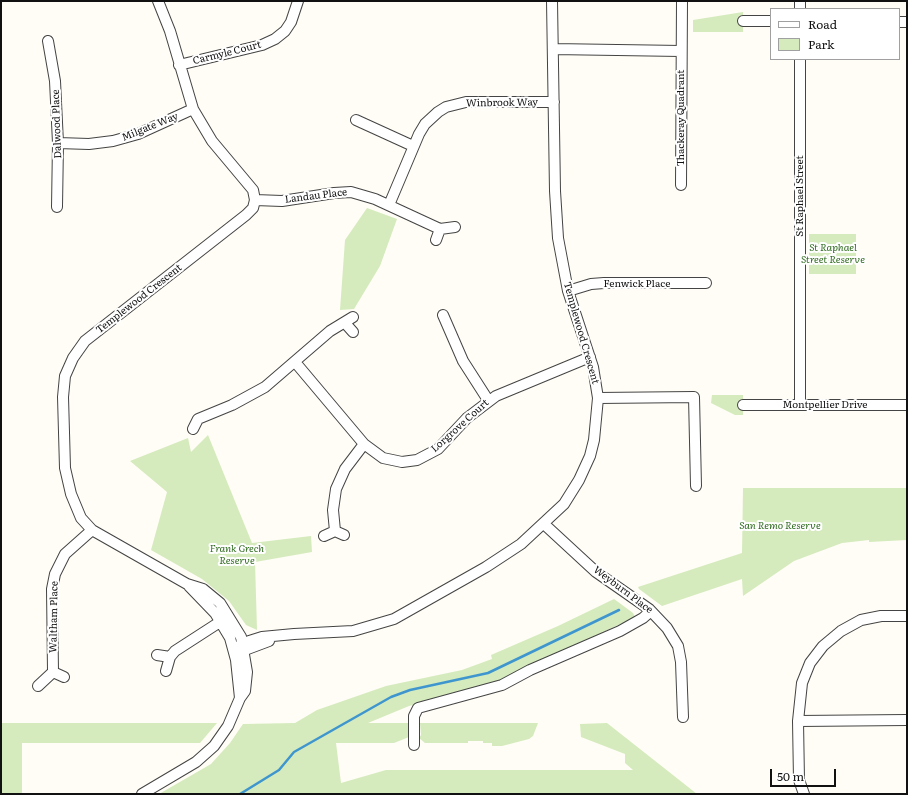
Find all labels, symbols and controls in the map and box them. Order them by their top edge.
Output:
legend [770,8,900,60]
text: Road [808,15,837,33]
text: Park [808,35,834,53]
street label: Carmyle Court [192,39,262,67]
street label: Thackeray Quadrant [675,70,687,166]
street label: Dalwood Place [50,89,64,159]
street label: Winbrook Way [466,96,538,110]
street label: Milgate Way [120,110,180,144]
street label: St Raphael Street [794,155,806,237]
street label: Landau Place [284,186,348,206]
park label: St Raphael Street Reserve [801,242,865,266]
street label: Templewood Crescent [94,262,184,336]
street label: Fenwick Place [604,278,670,290]
street label: Templewood Crescent [561,281,601,385]
street label: Lorgrove Court [429,397,491,455]
street label: Montpellier Drive [782,399,868,411]
park label: San Remo Reserve [739,520,821,532]
park label: Frank Grech Reserve [210,543,264,566]
street label: Weyburn Place [591,564,655,616]
street label: Waltham Place [47,581,61,653]
scale bar [772,761,838,787]
text: 50 m [777,767,804,785]

